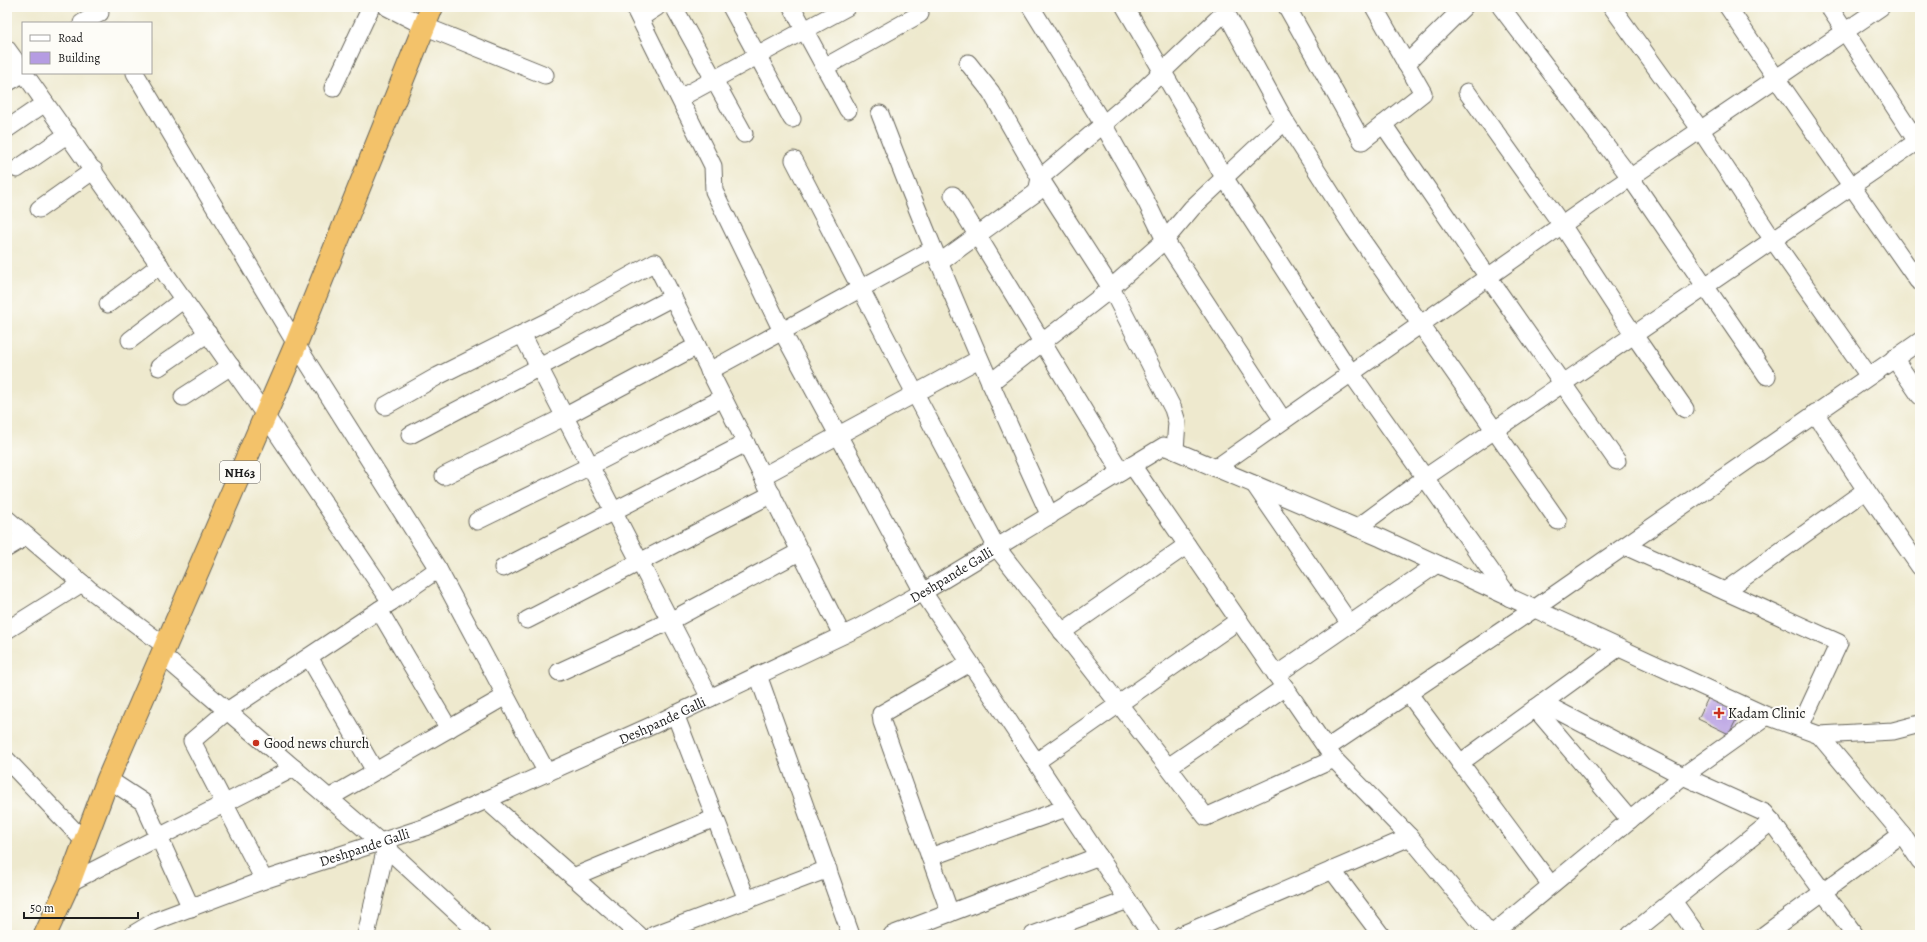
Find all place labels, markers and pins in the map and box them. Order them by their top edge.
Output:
place label: Kadam Clinic [1728,704,1805,723]
marker: Kadam Clinic [1713,707,1725,719]
place label: Good news church [264,734,370,753]
marker: Good news church [251,738,261,748]

